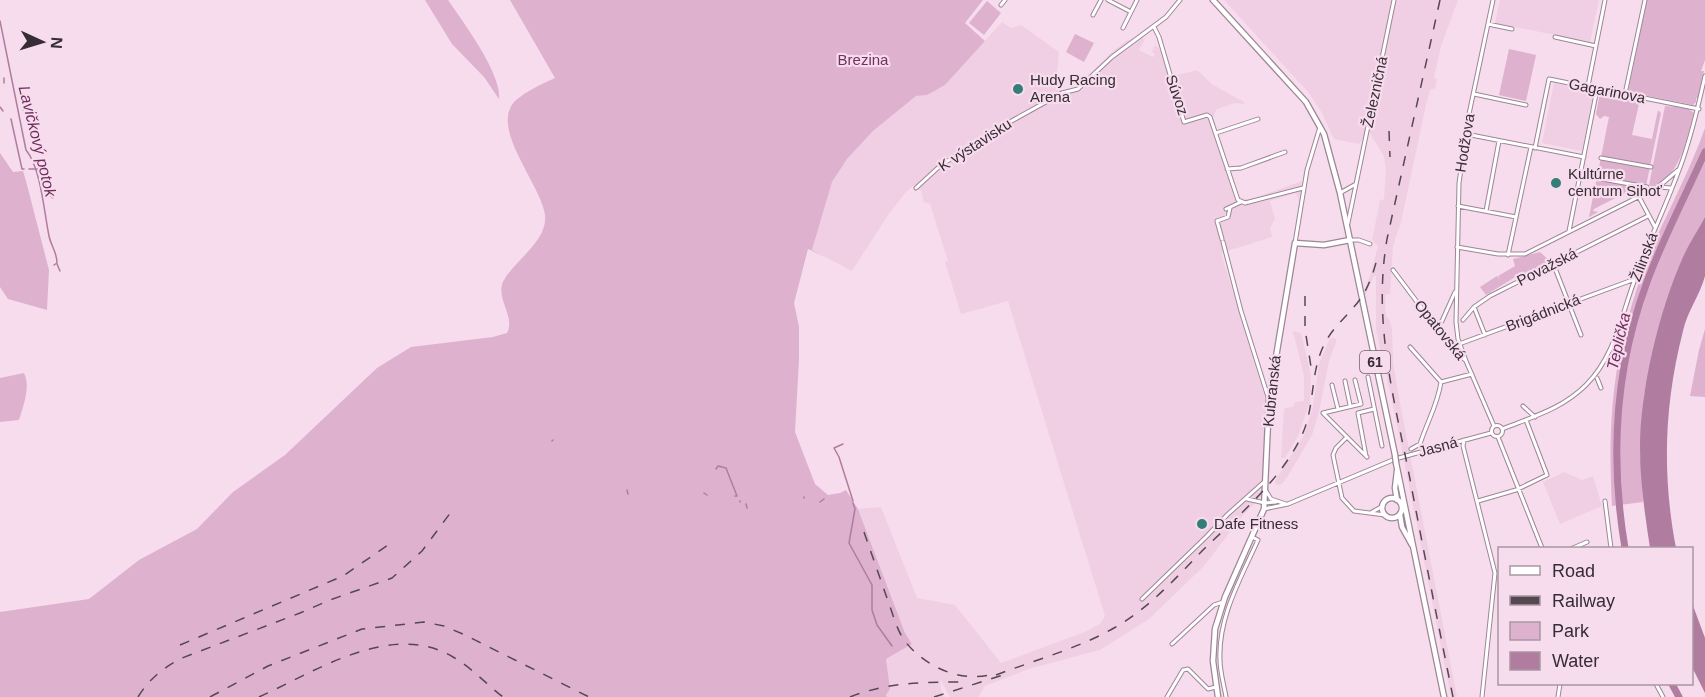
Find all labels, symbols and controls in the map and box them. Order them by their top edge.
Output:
north arrow [12,12,72,72]
text: N [48,37,65,49]
park label: Brezina [838,51,889,68]
street label: Železničná [1359,54,1391,129]
place label: Hudy Racing Arena [1030,71,1116,105]
street label: Súvoz [1163,72,1192,117]
street label: Gagarinova [1567,75,1647,106]
marker: Hudy Racing Arena [1011,82,1025,96]
water label: Lavičkový potok [15,84,60,199]
street label: Hodžova [1451,112,1478,173]
street label: K výstavisku [935,115,1014,174]
place label: Kultúrne centrum Sihoť [1568,165,1662,199]
marker: Kultúrne centrum Sihoť [1549,176,1563,190]
street label: Žilinská [1626,229,1661,284]
street label: Považská [1514,244,1580,289]
street label: Brigádnická [1503,290,1583,335]
street label: Opatovská [1411,296,1470,363]
water label: Teplička [1604,311,1633,371]
road number: 61 [1360,351,1390,373]
street label: Kubranská [1259,354,1284,427]
street label: Jasná [1416,433,1460,460]
place label: Dafe Fitness [1214,515,1298,532]
marker: Dafe Fitness [1195,517,1209,531]
legend [1498,547,1693,685]
text: Road [1552,561,1595,581]
text: Railway [1552,591,1615,611]
text: Park [1552,621,1590,641]
text: Water [1552,651,1599,671]

